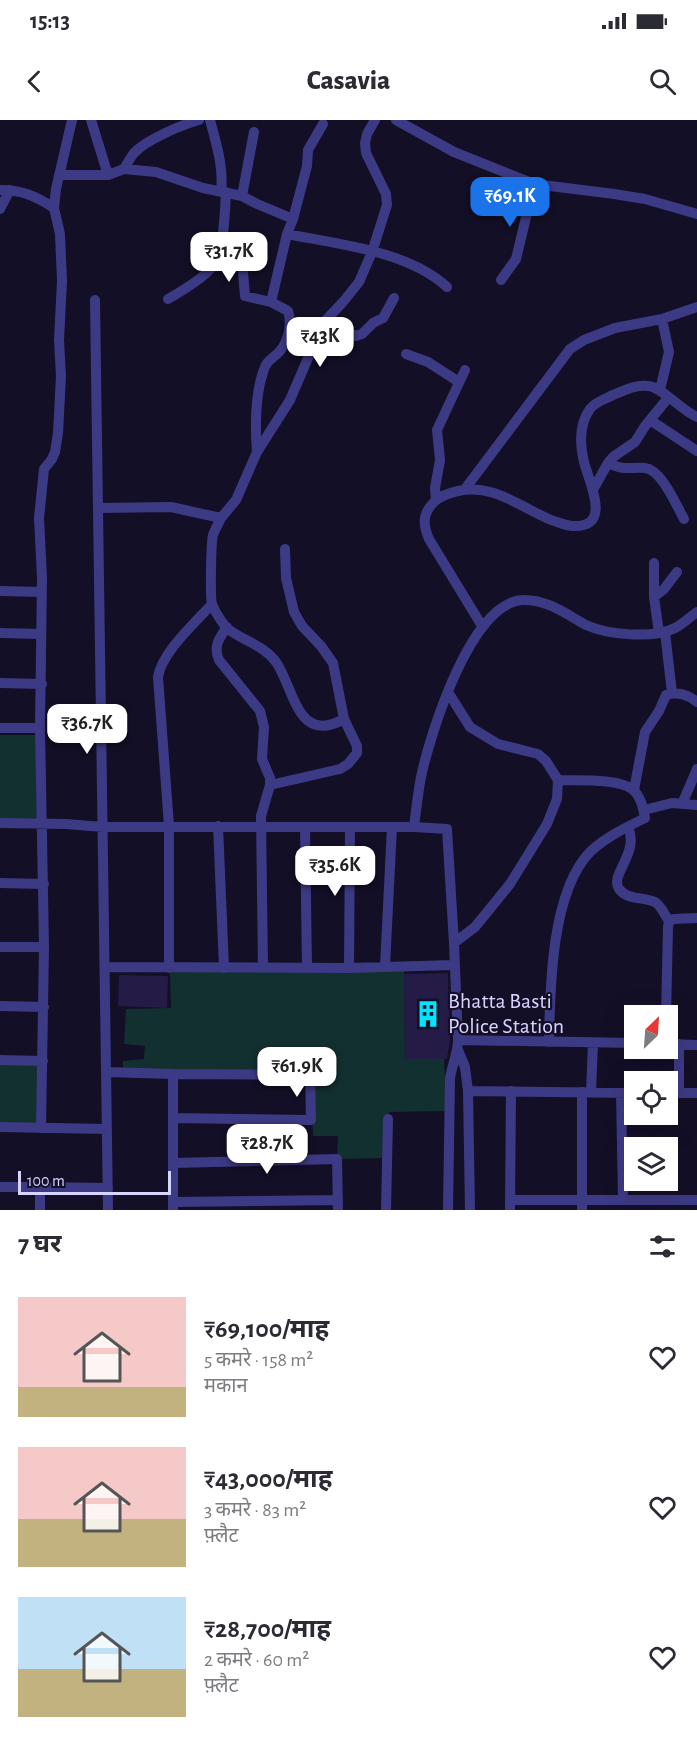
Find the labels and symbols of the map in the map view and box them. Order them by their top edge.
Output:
pin: ₹69.1K [461,177,559,228]
pin: ₹31.7K [180,232,278,283]
pin: ₹43K [284,317,356,368]
pin: ₹36.7K [38,704,136,755]
pin: ₹35.6K [286,846,384,897]
place label: Bhatta Basti Police Station [448,990,564,1037]
building icon: Bhatta Basti Police Station [413,999,443,1029]
north arrow [624,1005,678,1059]
pin: ₹61.9K [248,1047,346,1098]
pin: ₹28.7K [218,1124,316,1175]
scale bar [18,1168,171,1196]

